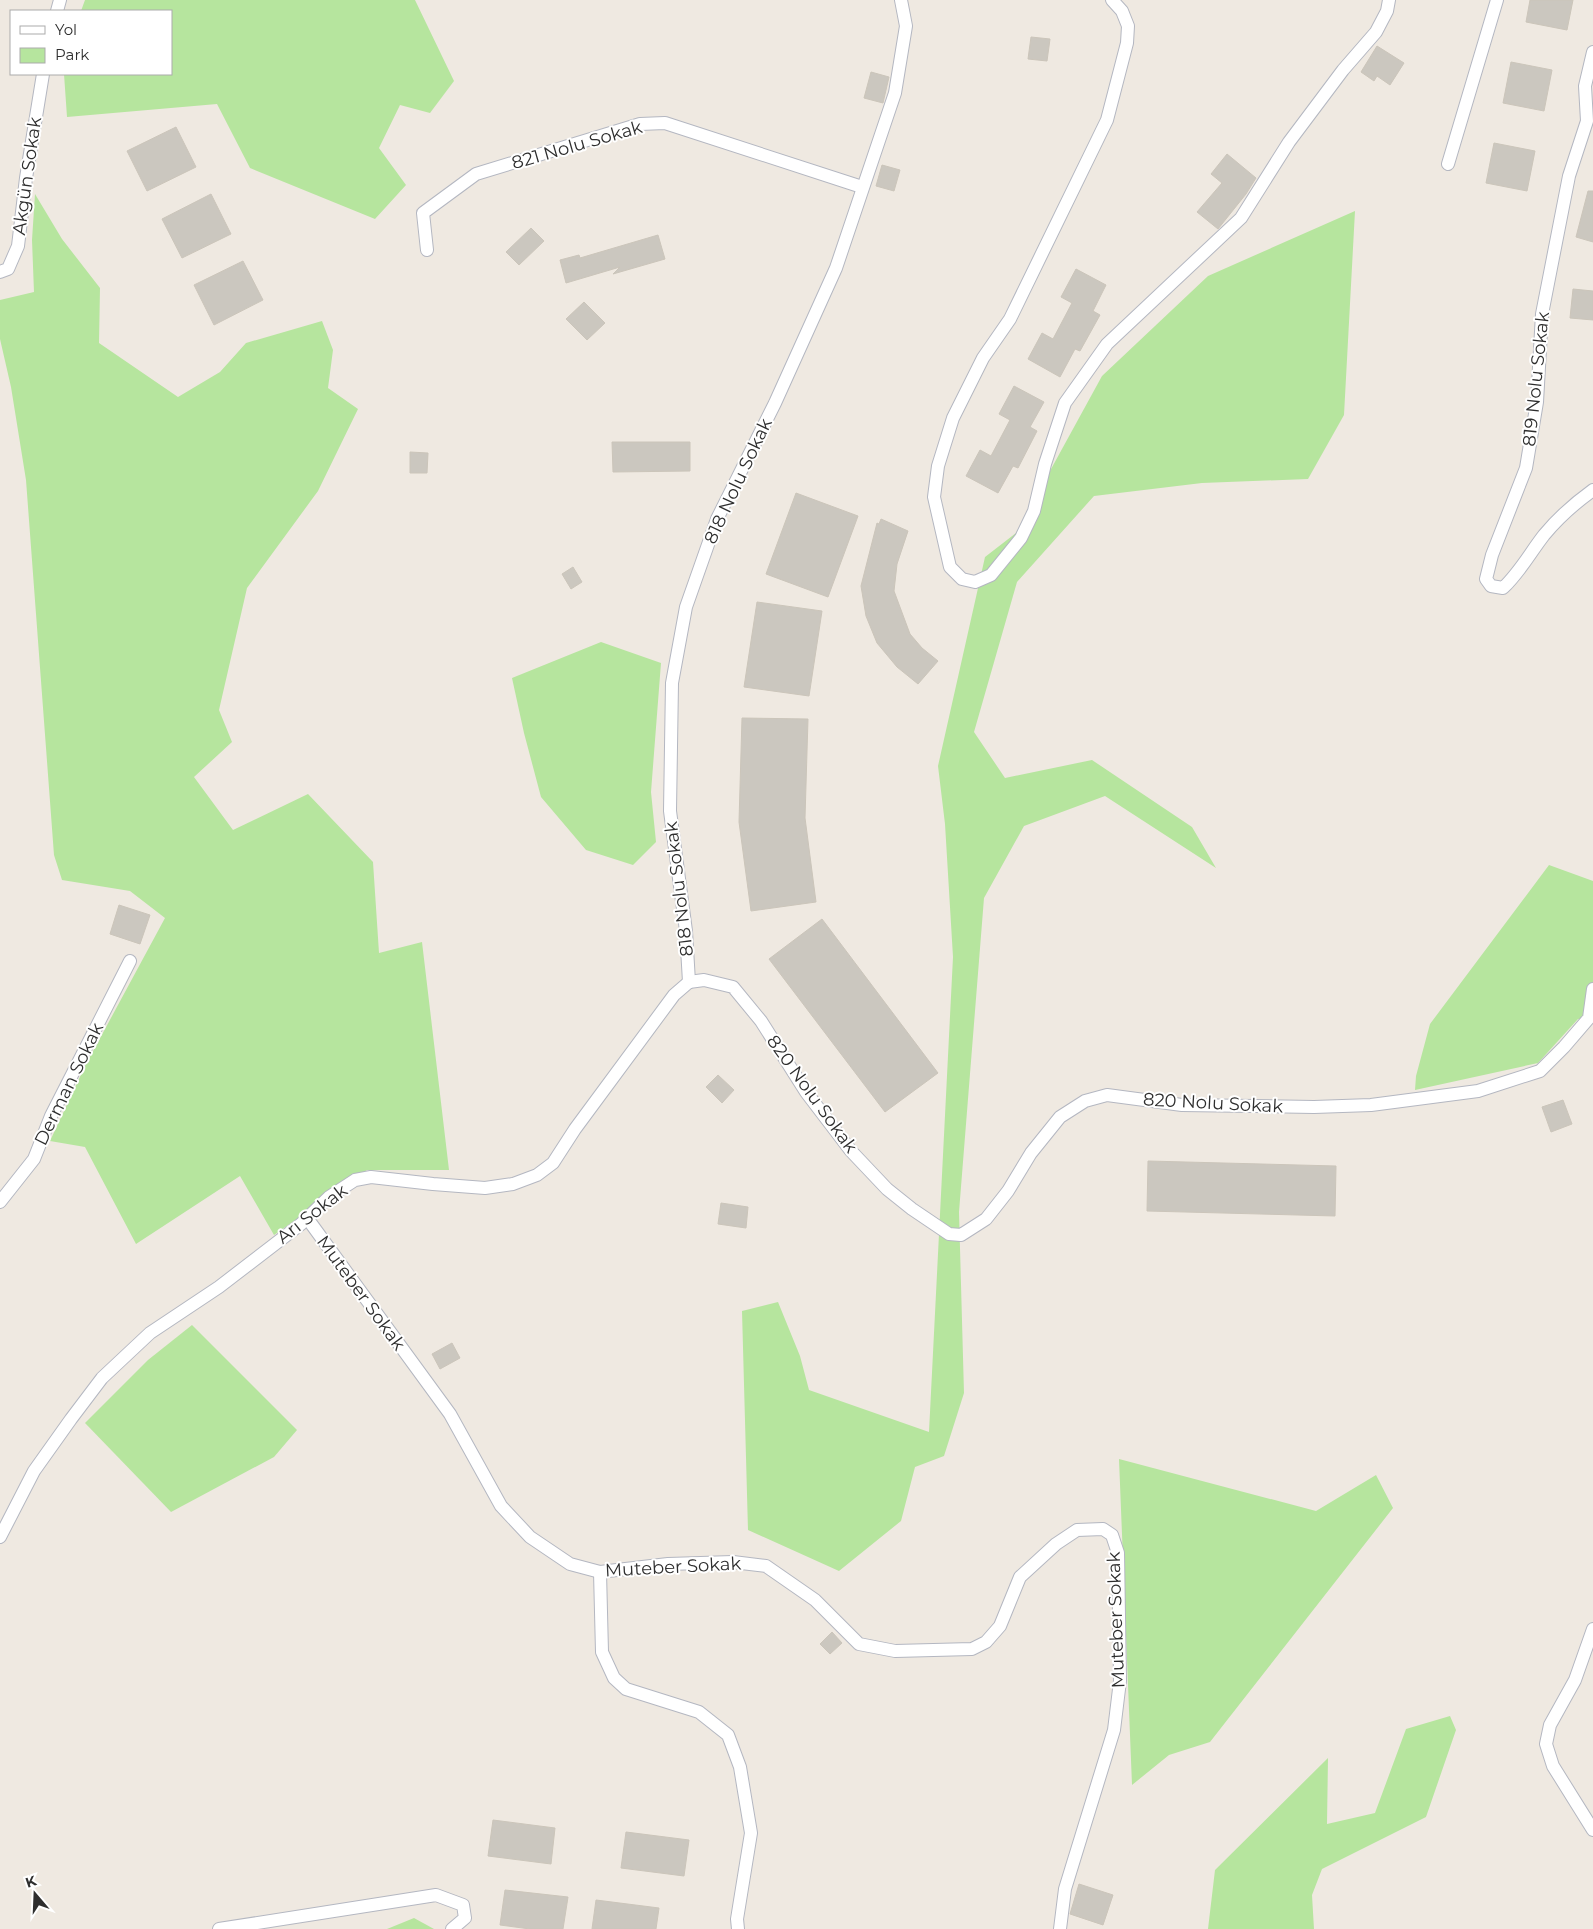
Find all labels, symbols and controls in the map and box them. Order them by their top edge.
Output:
legend [10,10,172,75]
text: Yol [55,20,77,39]
text: Park [55,45,89,64]
street label: Akgün Sokak [8,115,46,236]
street label: 821 Nolu Sokak [509,116,645,174]
street label: 819 Nolu Sokak [1518,310,1554,448]
street label: 818 Nolu Sokak [699,414,777,547]
street label: 818 Nolu Sokak [660,820,698,958]
street label: Derman Sokak [30,1019,108,1149]
street label: 820 Nolu Sokak [762,1031,862,1157]
street label: 820 Nolu Sokak [1142,1088,1284,1118]
street label: Arı Sokak [272,1179,352,1248]
street label: Muteber Sokak [312,1231,410,1355]
street label: Muteber Sokak [1103,1551,1129,1689]
street label: Muteber Sokak [604,1552,742,1582]
north arrow [10,1869,60,1919]
text: K [23,1871,39,1892]

